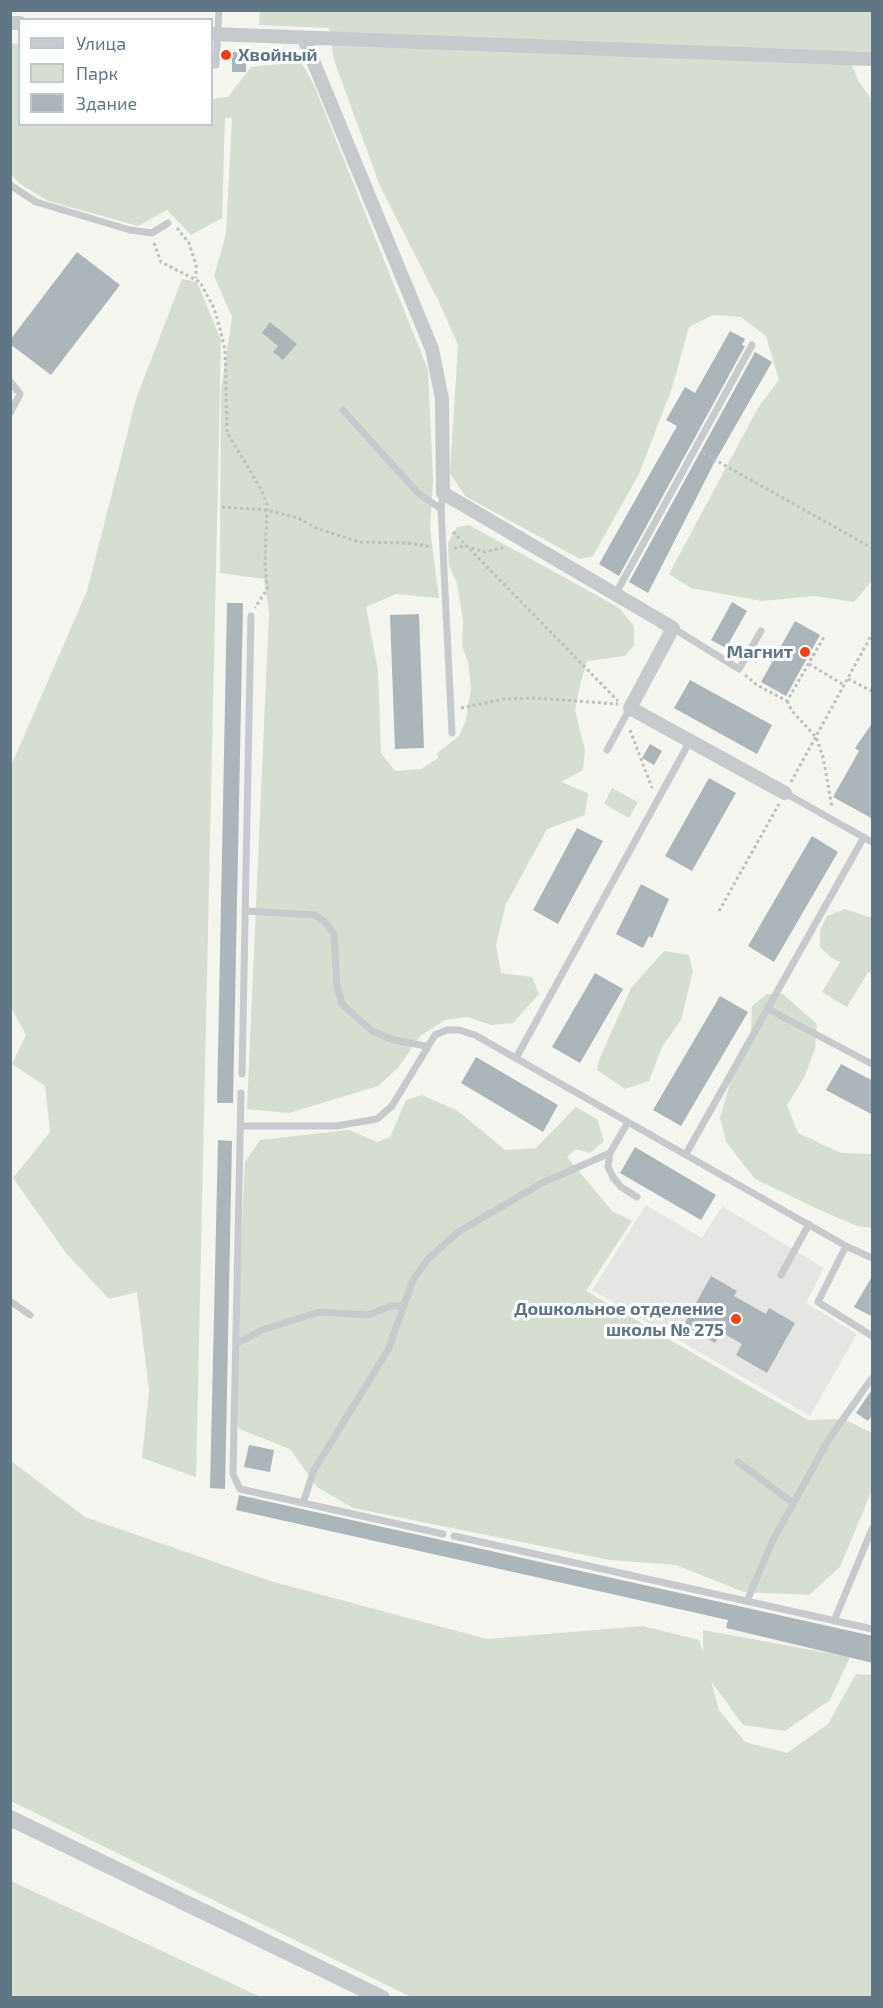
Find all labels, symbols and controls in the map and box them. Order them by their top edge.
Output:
legend [18,18,213,126]
text: Улица [76,32,126,54]
place label: Хвойный [238,44,317,66]
marker: Хвойный [219,48,233,62]
text: Парк [76,62,118,84]
text: Здание [76,92,137,114]
place label: Магнит [727,641,793,663]
marker: Магнит [798,645,812,659]
place label: Дошкольное отделение школы № 275 [514,1298,724,1340]
marker: Дошкольное отделение школы № 275 [729,1312,743,1326]

